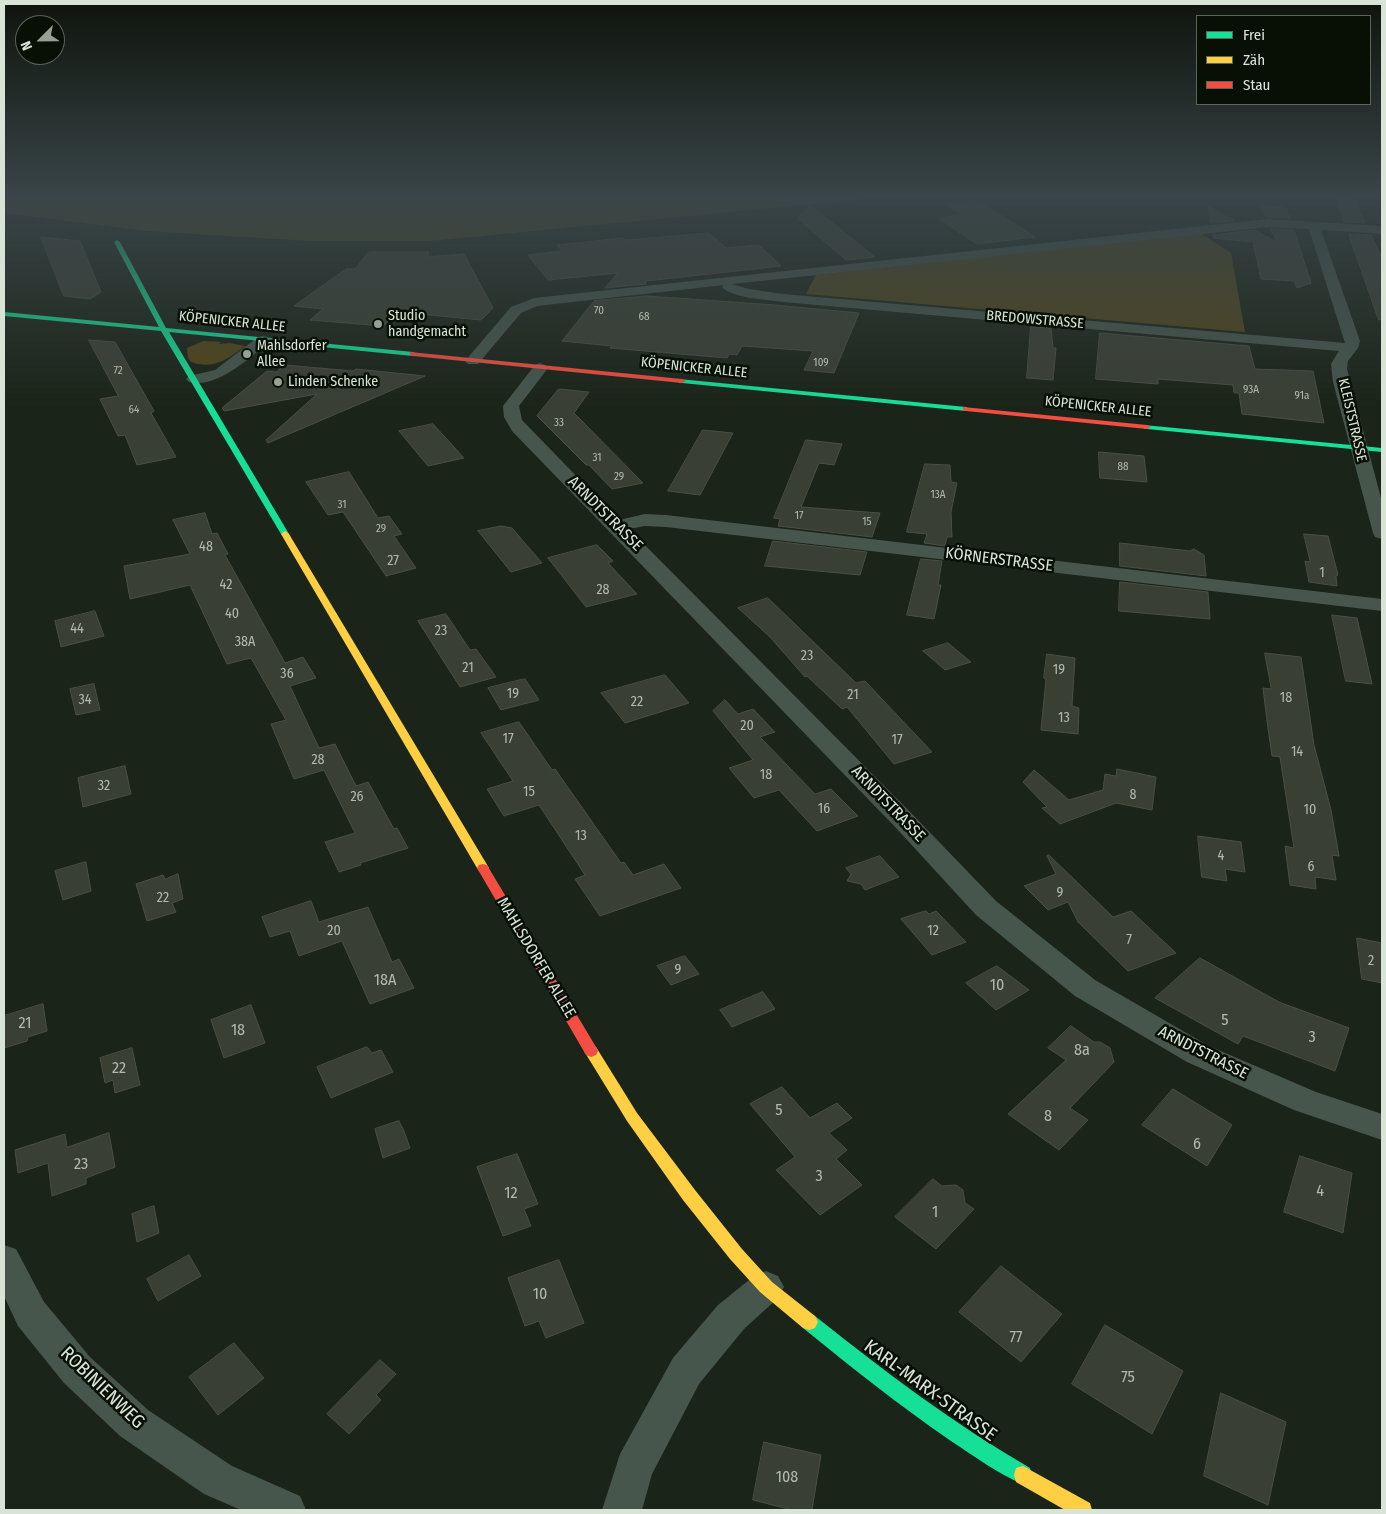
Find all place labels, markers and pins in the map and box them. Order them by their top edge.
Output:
place label: Studio handgemacht [388,308,466,341]
marker: Studio handgemacht [372,318,384,330]
place label: Mahlsdorfer Allee [257,338,327,371]
marker: Mahlsdorfer Allee [241,348,253,360]
place label: Linden Schenke [288,374,378,390]
marker: Linden Schenke [272,376,284,388]

